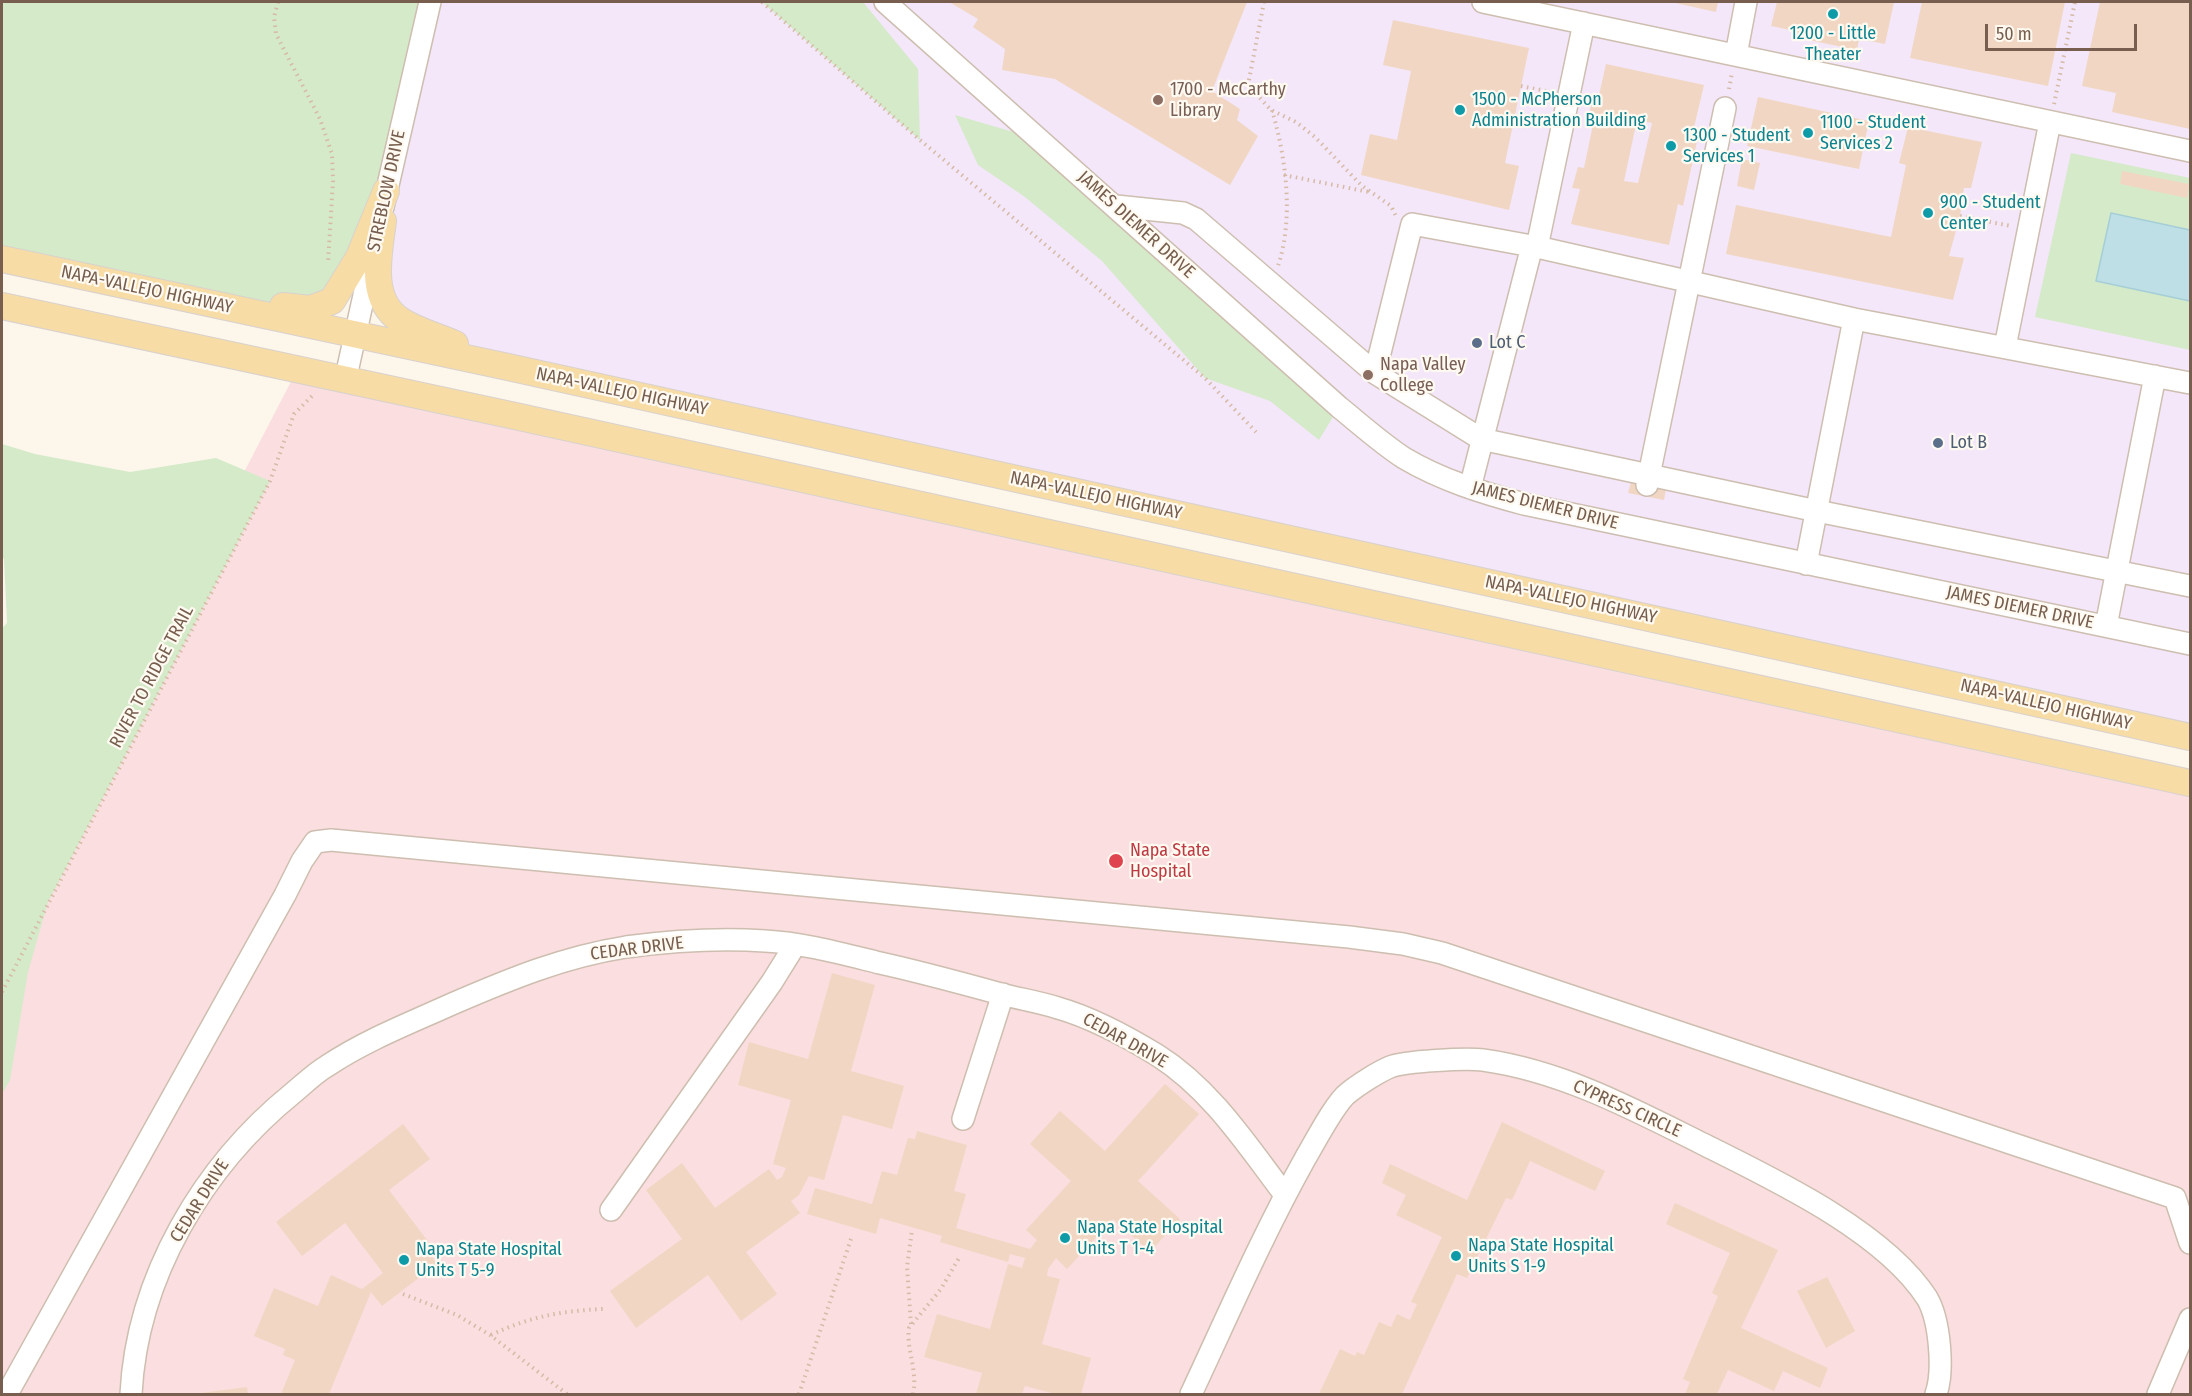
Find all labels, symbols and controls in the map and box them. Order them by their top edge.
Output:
marker: 1200 - Little Theater [1826,7,1840,21]
scale bar [1988,12,2140,50]
place label: 1200 - Little Theater [1790,23,1876,66]
text: 50 m [1996,23,2032,45]
place label: 1700 - McCarthy Library [1170,79,1286,122]
place label: 1500 - McPherson Administration Building [1472,89,1646,132]
marker: 1700 - McCarthy Library [1151,93,1165,107]
marker: 1500 - McPherson Administration Building [1453,103,1467,117]
place label: 1100 - Student Services 2 [1820,112,1926,154]
place label: 1300 - Student Services 1 [1683,125,1790,168]
marker: 1100 - Student Services 2 [1801,126,1815,140]
street label: STREBLOW DRIVE [364,128,410,254]
marker: 1300 - Student Services 1 [1664,139,1678,153]
street label: JAMES DIEMER DRIVE [1073,167,1199,283]
place label: 900 - Student Center [1940,192,2041,234]
marker: 900 - Student Center [1921,206,1935,220]
street label: NAPA-VALLEJO HIGHWAY [59,261,235,319]
place label: Lot C [1489,332,1525,354]
marker: Lot C [1470,336,1484,350]
place label: Napa Valley College [1380,354,1466,397]
street label: NAPA-VALLEJO HIGHWAY [534,363,710,421]
marker: Napa Valley College [1361,368,1375,382]
place label: Lot B [1950,432,1987,454]
marker: Lot B [1931,436,1945,450]
street label: NAPA-VALLEJO HIGHWAY [1008,467,1184,525]
street label: JAMES DIEMER DRIVE [1470,477,1620,535]
street label: NAPA-VALLEJO HIGHWAY [1483,571,1659,629]
street label: JAMES DIEMER DRIVE [1944,582,2096,634]
street label: RIVER TO RIDGE TRAIL [105,602,199,752]
street label: NAPA-VALLEJO HIGHWAY [1958,675,2134,735]
place label: Napa State Hospital [1130,840,1210,882]
marker: Napa State Hospital [1107,852,1125,870]
street label: CEDAR DRIVE [589,933,685,965]
street label: CEDAR DRIVE [1079,1009,1171,1073]
street label: CYPRESS CIRCLE [1570,1075,1684,1143]
street label: CEDAR DRIVE [166,1155,234,1247]
place label: Napa State Hospital Units T 1-4 [1077,1217,1223,1260]
marker: Napa State Hospital Units T 1-4 [1058,1231,1072,1245]
place label: Napa State Hospital Units S 1-9 [1468,1235,1614,1278]
place label: Napa State Hospital Units T 5-9 [416,1239,562,1282]
marker: Napa State Hospital Units S 1-9 [1449,1249,1463,1263]
marker: Napa State Hospital Units T 5-9 [397,1253,411,1267]

